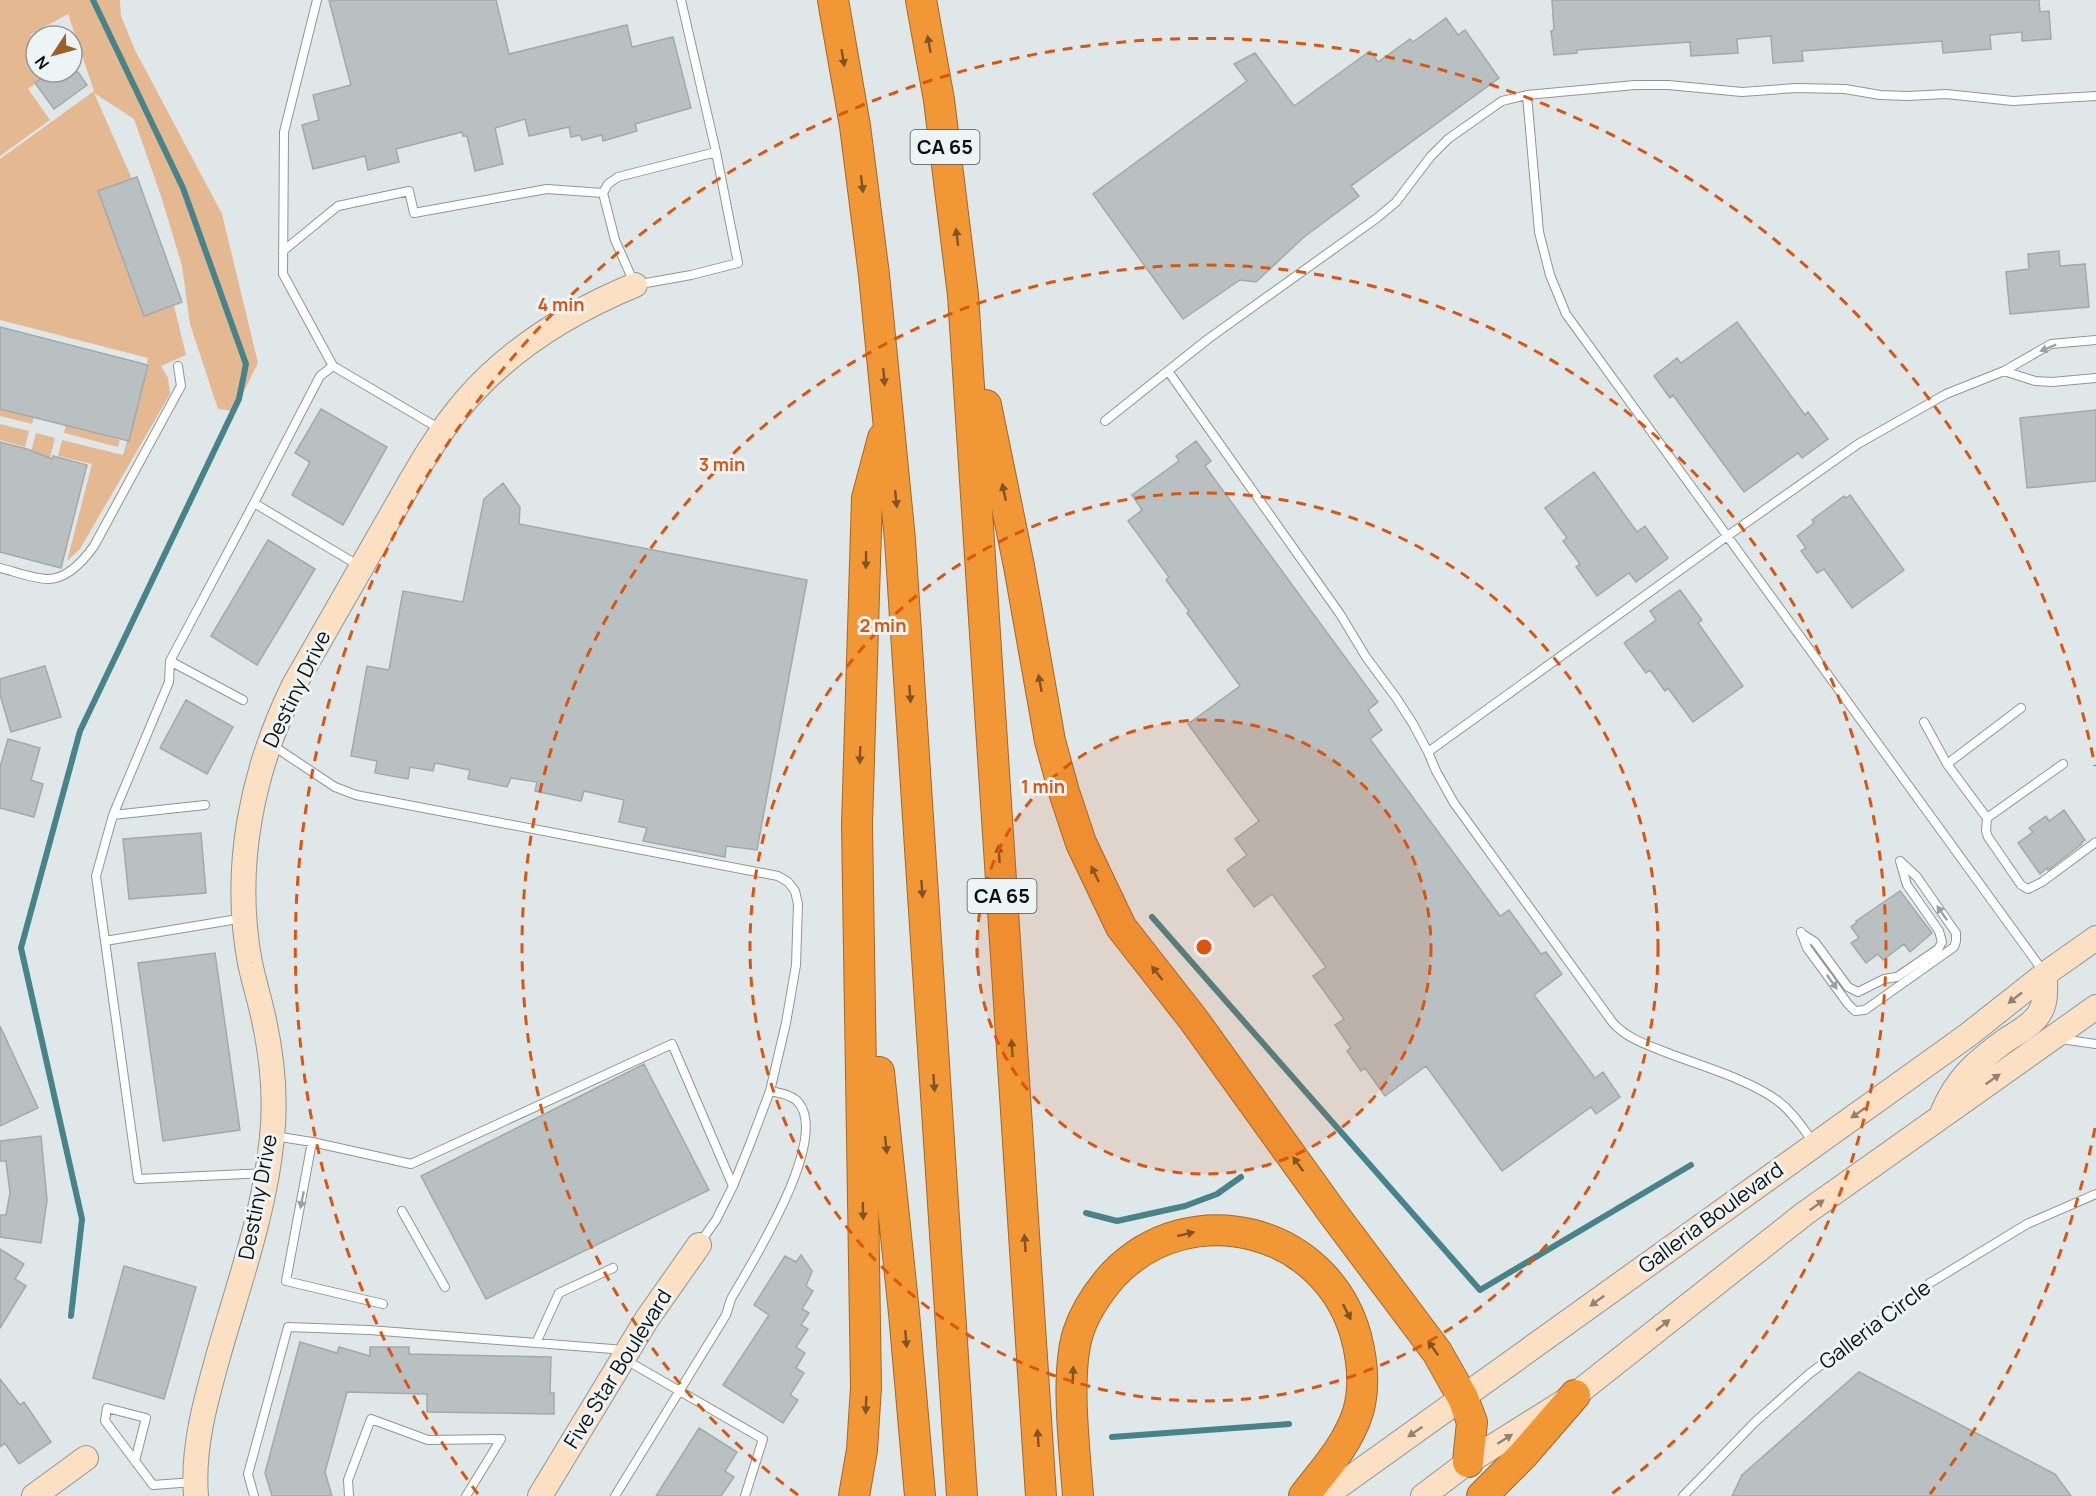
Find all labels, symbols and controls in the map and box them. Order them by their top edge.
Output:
north arrow [24,24,84,84]
one-way arrow [924,34,933,53]
one-way arrow [839,48,848,67]
text: N [30,52,54,74]
road number: CA 65 [910,130,980,164]
one-way arrow [857,174,867,193]
one-way arrow [952,228,961,247]
text: 4 min [537,292,585,316]
one-way arrow [2038,343,2056,353]
one-way arrow [879,368,889,387]
text: 3 min [699,452,745,476]
one-way arrow [999,482,1008,501]
one-way arrow [891,490,901,509]
one-way arrow [861,551,870,570]
text: 2 min [860,613,906,637]
street label: Destiny Drive [256,625,337,752]
one-way arrow [1035,674,1044,693]
one-way arrow [905,684,914,703]
one-way arrow [855,746,864,765]
text: 1 min [1021,774,1065,798]
one-way arrow [995,844,1004,863]
one-way arrow [1091,866,1100,883]
one-way arrow [917,879,927,898]
road number: CA 65 [968,879,1036,913]
one-way arrow [1936,906,1948,922]
centre of rings [1194,937,1214,957]
one-way arrow [1151,965,1163,981]
one-way arrow [1826,973,1838,989]
one-way arrow [2007,991,2023,1004]
one-way arrow [1007,1039,1017,1058]
one-way arrow [1984,1073,2000,1085]
one-way arrow [930,1074,939,1093]
one-way arrow [1850,1107,1866,1119]
street label: Destiny Drive [231,1132,283,1262]
one-way arrow [881,1136,891,1155]
street label: Galleria Boulevard [1632,1155,1789,1279]
one-way arrow [1292,1157,1304,1172]
one-way arrow [297,1190,306,1209]
one-way arrow [1808,1199,1824,1211]
one-way arrow [859,1201,868,1220]
one-way arrow [1176,1228,1195,1238]
one-way arrow [1020,1234,1030,1253]
street label: Galleria Circle [1813,1273,1936,1375]
street label: Five Star Boulevard [557,1283,678,1453]
one-way arrow [1589,1295,1605,1307]
one-way arrow [1343,1304,1352,1321]
one-way arrow [1656,1320,1671,1332]
one-way arrow [901,1330,911,1349]
one-way arrow [1427,1340,1439,1356]
one-way arrow [1069,1365,1078,1384]
one-way arrow [861,1396,870,1415]
one-way arrow [1407,1426,1423,1437]
one-way arrow [1033,1428,1042,1447]
one-way arrow [1497,1433,1513,1445]

